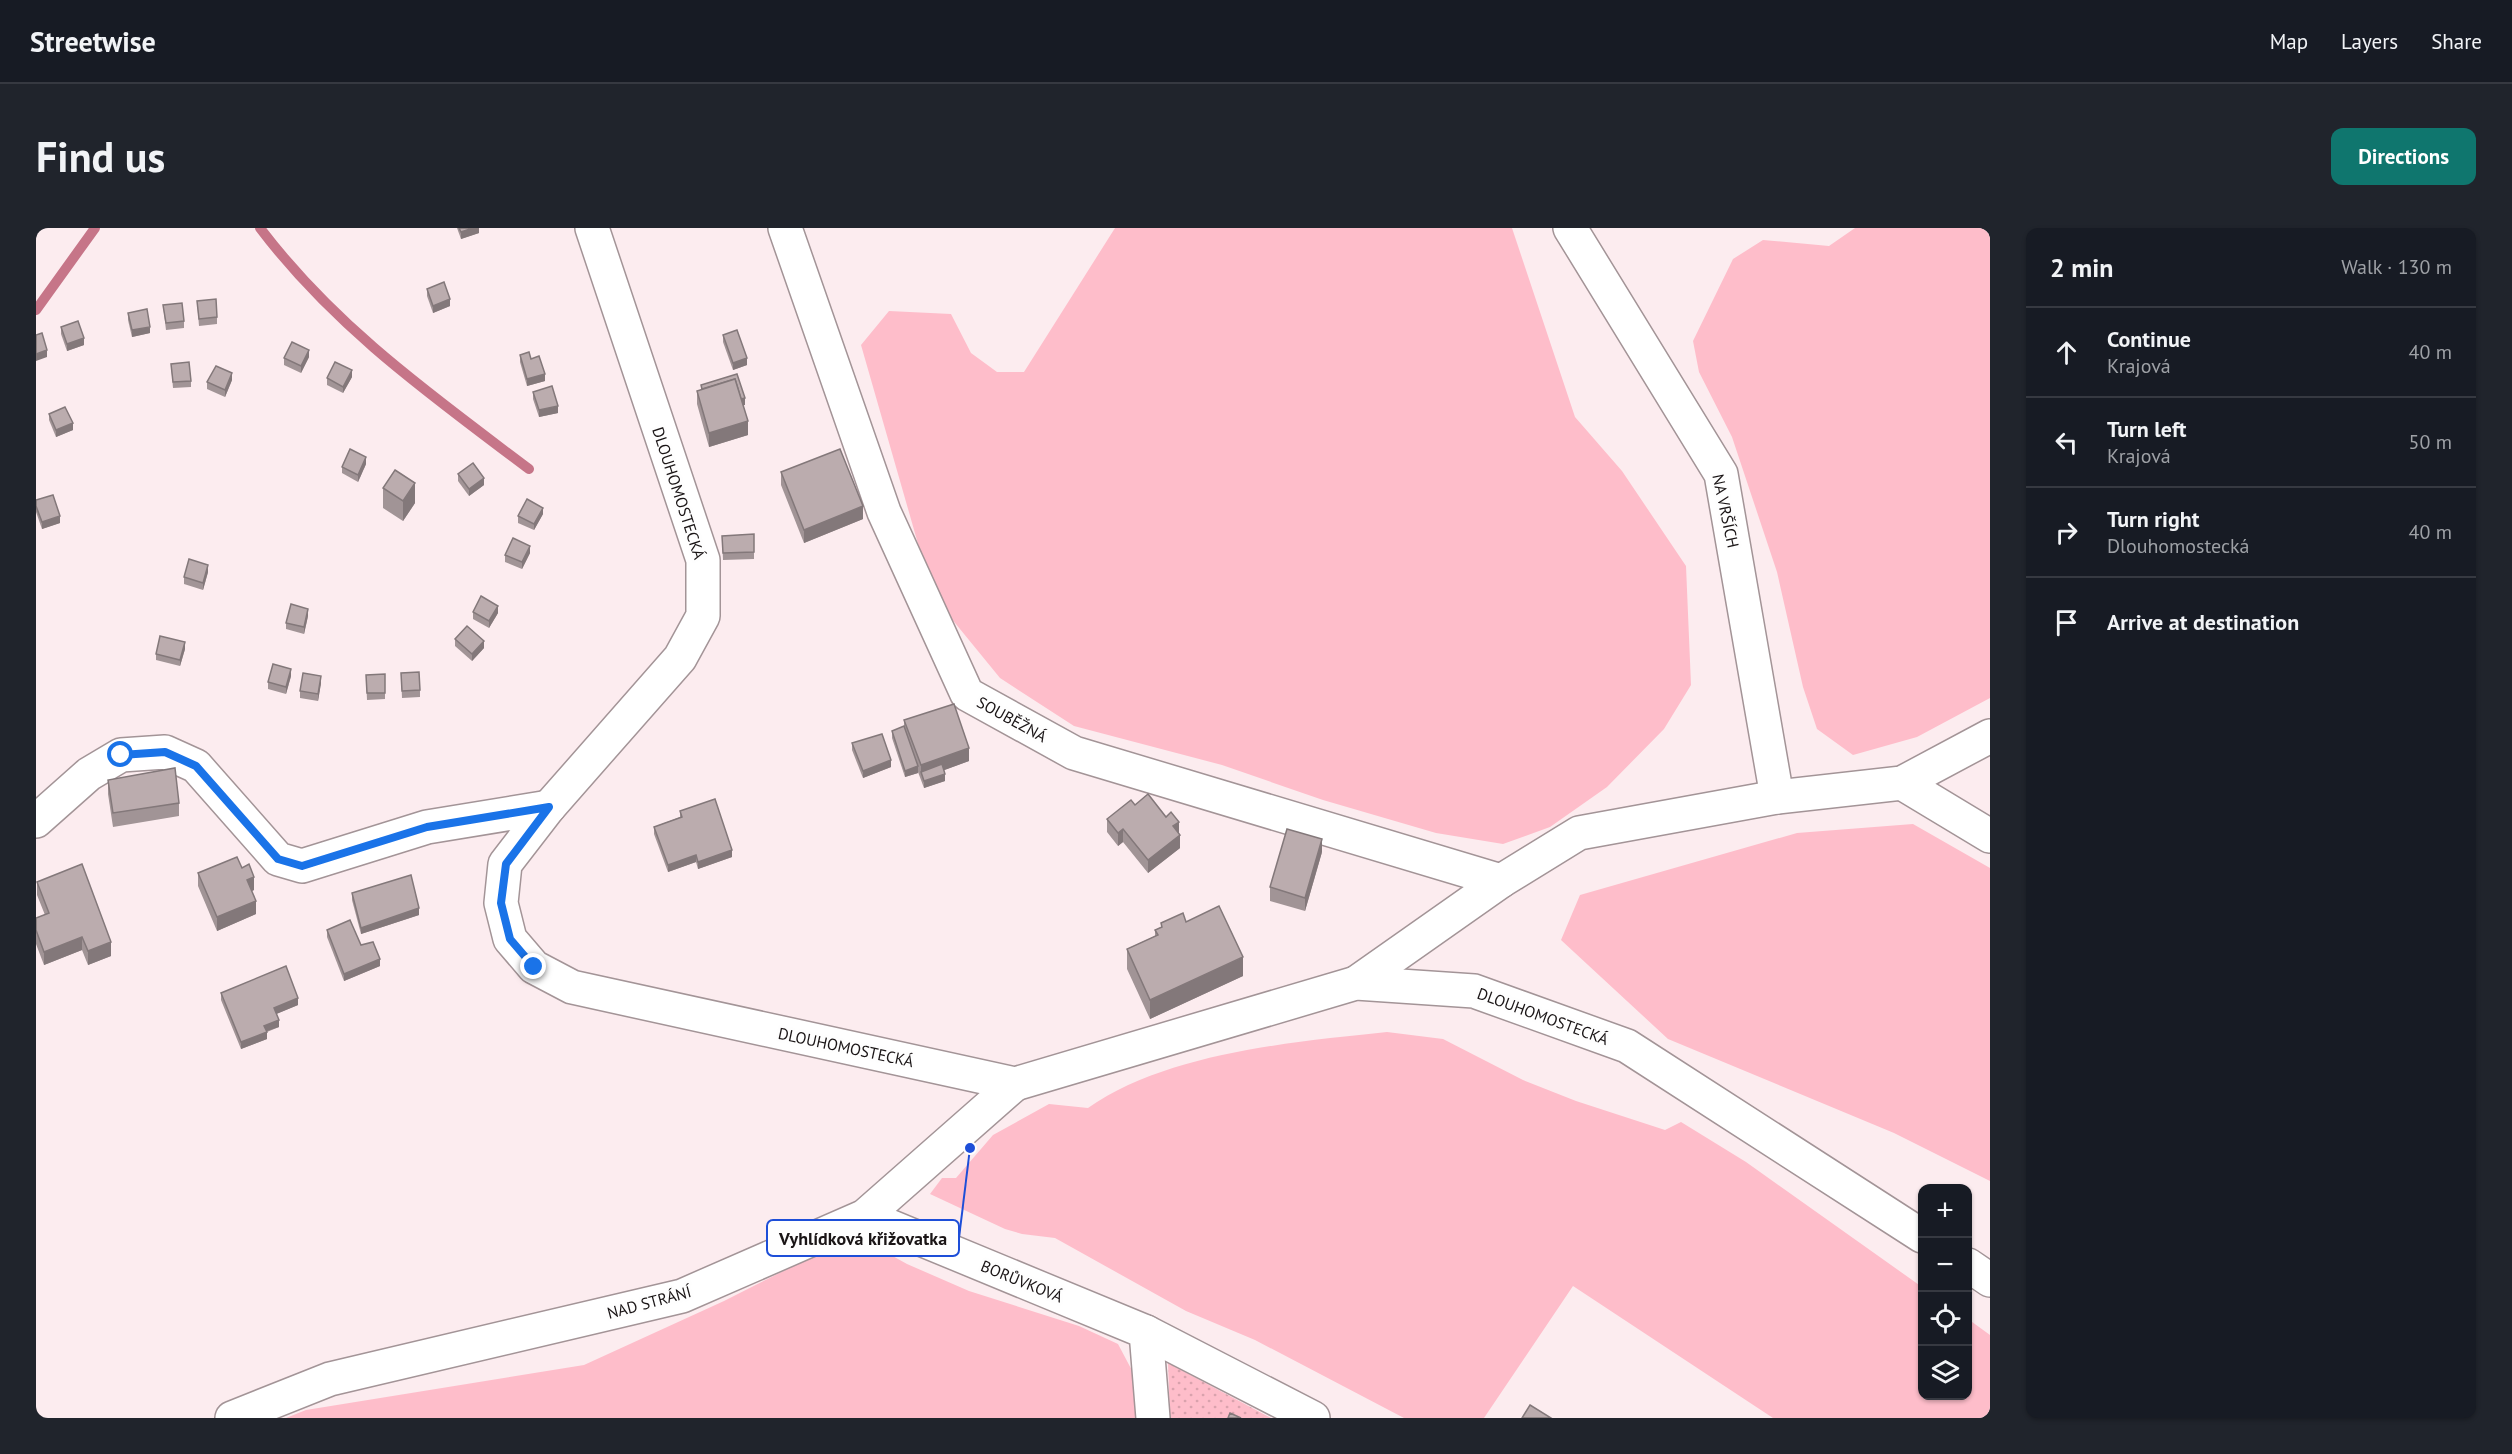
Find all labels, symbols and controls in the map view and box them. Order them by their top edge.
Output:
text: Streetwise [30,23,156,60]
text: Map [2270,28,2308,55]
text: Layers [2341,28,2398,55]
text: Share [2431,28,2482,55]
button: Directions [2331,128,2476,185]
text: Find us [36,129,165,184]
text: 2 min [2050,251,2113,284]
text: Walk · 130 m [2341,254,2452,280]
text: Continue [2107,325,2191,353]
icon: ahead [2050,336,2083,369]
text: 40 m [2409,339,2452,365]
text: Krajová [2107,353,2171,379]
text: Turn left [2107,415,2187,443]
street label: DLOUHOMOSTECKÁ [648,424,710,562]
icon: left [2050,426,2083,459]
text: 50 m [2409,429,2452,455]
text: Krajová [2107,443,2171,469]
street label: NA VRŠÍCH [1708,472,1744,550]
text: Turn right [2107,505,2199,533]
icon: right [2050,516,2083,549]
text: 40 m [2409,519,2452,545]
text: Dlouhomostecká [2107,533,2249,559]
icon: arrive [2050,606,2083,639]
text: Arrive at destination [2107,608,2299,636]
street label: SOUBĚŽNÁ [974,692,1051,747]
route start [107,741,133,767]
route end [520,953,546,979]
street label: DLOUHOMOSTECKÁ [1475,983,1612,1049]
street label: DLOUHOMOSTECKÁ [776,1023,916,1071]
map controls [1918,1184,1972,1400]
button: + [1918,1184,1972,1238]
callout: Vyhlídková křižovatka [767,1220,959,1256]
text: Vyhlídková křižovatka [778,1227,947,1250]
button: − [1918,1238,1972,1292]
street label: BORŮVKOVÁ [978,1256,1066,1307]
street label: NAD STRÁNÍ [605,1281,694,1323]
button: locate [1918,1292,1972,1346]
button: layers [1918,1346,1972,1400]

